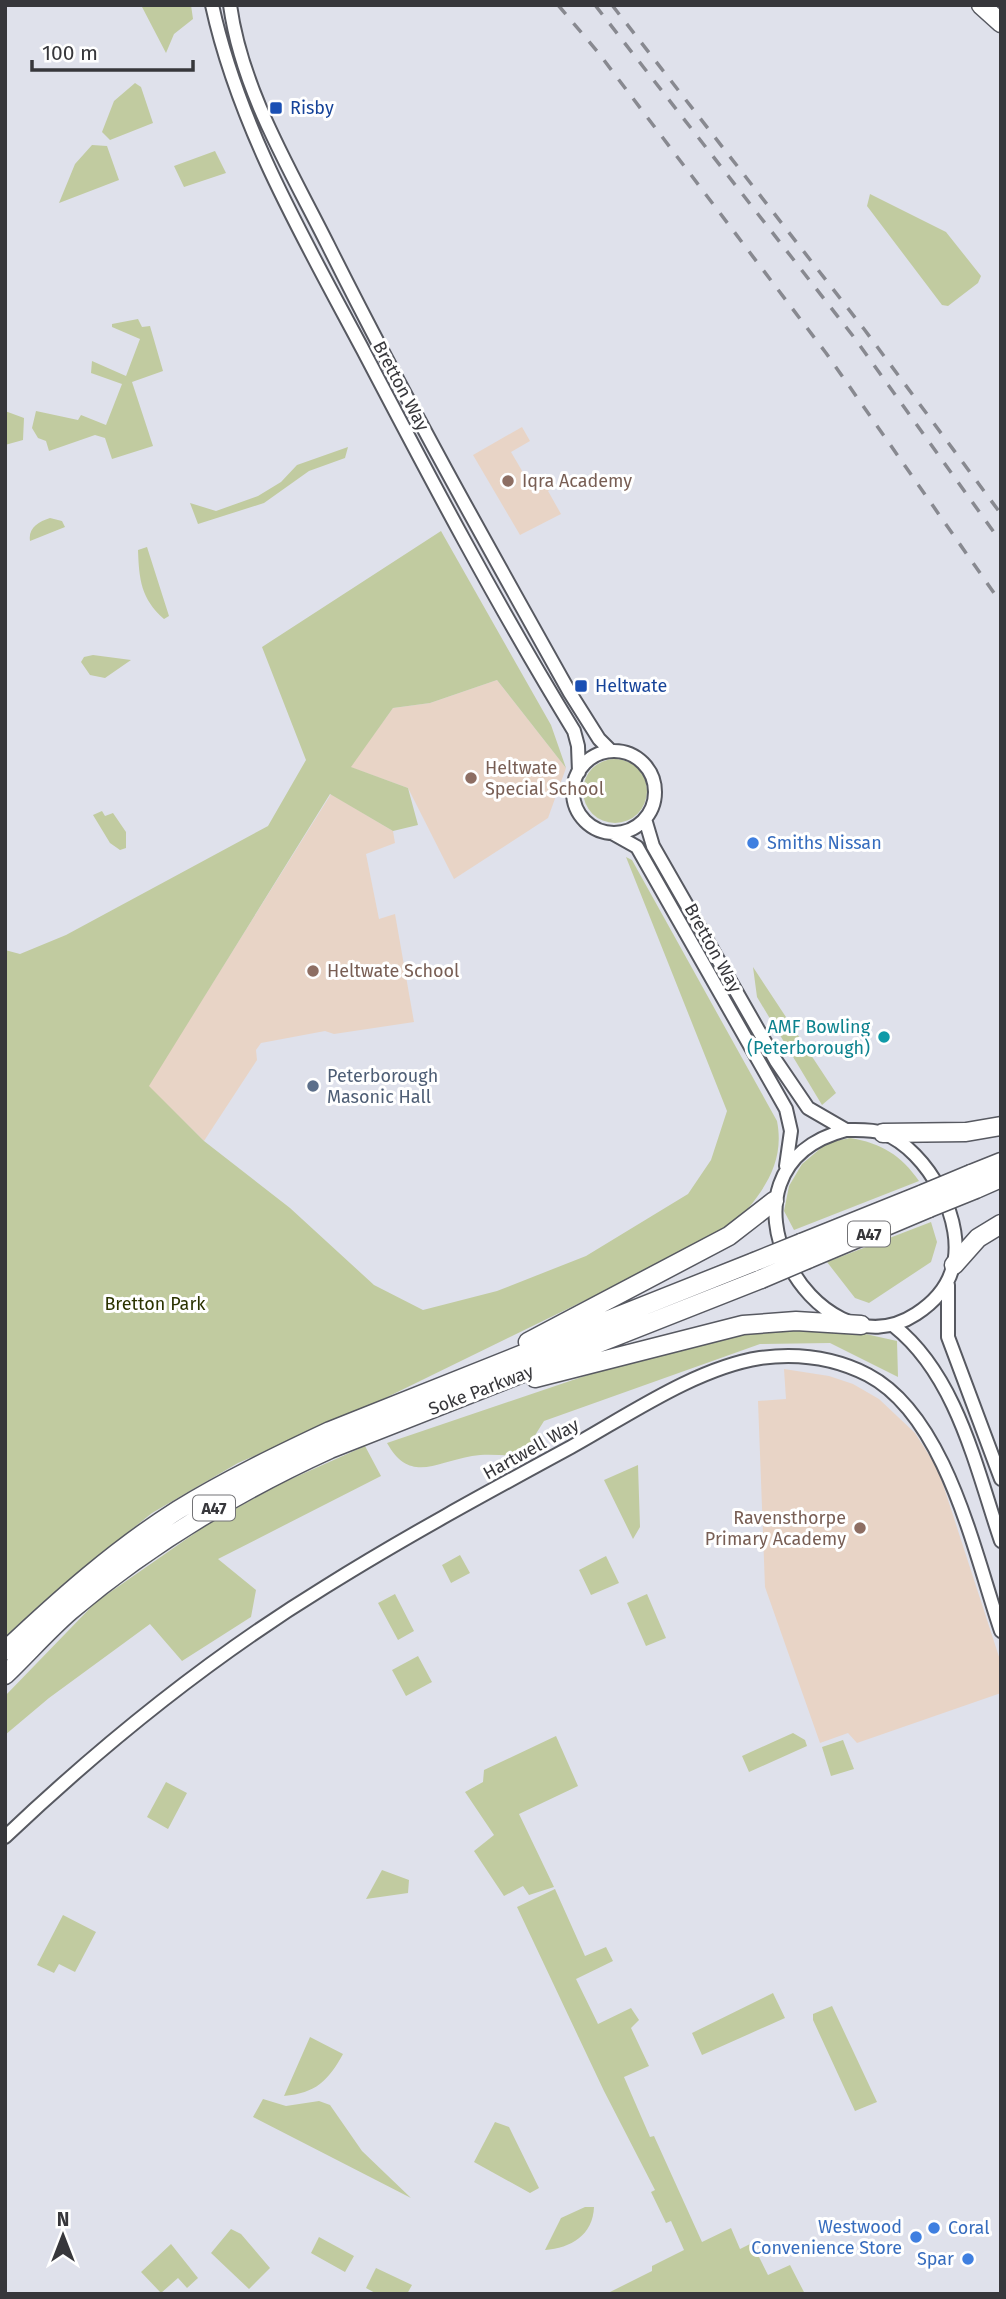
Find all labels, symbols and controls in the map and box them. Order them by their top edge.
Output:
scale bar [32,28,192,72]
text: 100 m [42,40,98,66]
place label: Risby [290,97,334,119]
marker: Risby [268,100,284,116]
street label: Bretton Way [368,337,434,435]
place label: Iqra Academy [522,470,632,492]
marker: Iqra Academy [500,473,516,489]
place label: Heltwate [595,675,667,697]
marker: Heltwate [573,678,589,694]
place label: Heltwate Special School [485,757,604,800]
marker: Heltwate Special School [463,770,479,786]
place label: Smiths Nissan [767,832,882,854]
marker: Smiths Nissan [745,835,761,851]
street label: Bretton Way [680,900,747,996]
place label: Heltwate School [327,960,459,982]
marker: Heltwate School [305,963,321,979]
place label: AMF Bowling (Peterborough) [747,1016,871,1059]
marker: AMF Bowling (Peterborough) [876,1029,892,1045]
place label: Peterborough Masonic Hall [327,1065,438,1108]
marker: Peterborough Masonic Hall [305,1078,321,1094]
road number: A47 [848,1222,890,1246]
park label: Bretton Park [104,1293,206,1315]
street label: Soke Parkway [425,1360,537,1420]
street label: Hartwell Way [479,1414,583,1484]
road number: A47 [193,1496,235,1520]
place label: Ravensthorpe Primary Academy [705,1507,846,1550]
marker: Ravensthorpe Primary Academy [852,1520,868,1536]
north arrow [28,2201,98,2271]
text: N [57,2208,69,2231]
place label: Westwood Convenience Store [751,2216,902,2259]
place label: Coral [948,2217,989,2239]
marker: Coral [926,2220,942,2236]
marker: Westwood Convenience Store [908,2229,924,2245]
place label: Spar [917,2248,954,2270]
marker: Spar [960,2251,976,2267]

